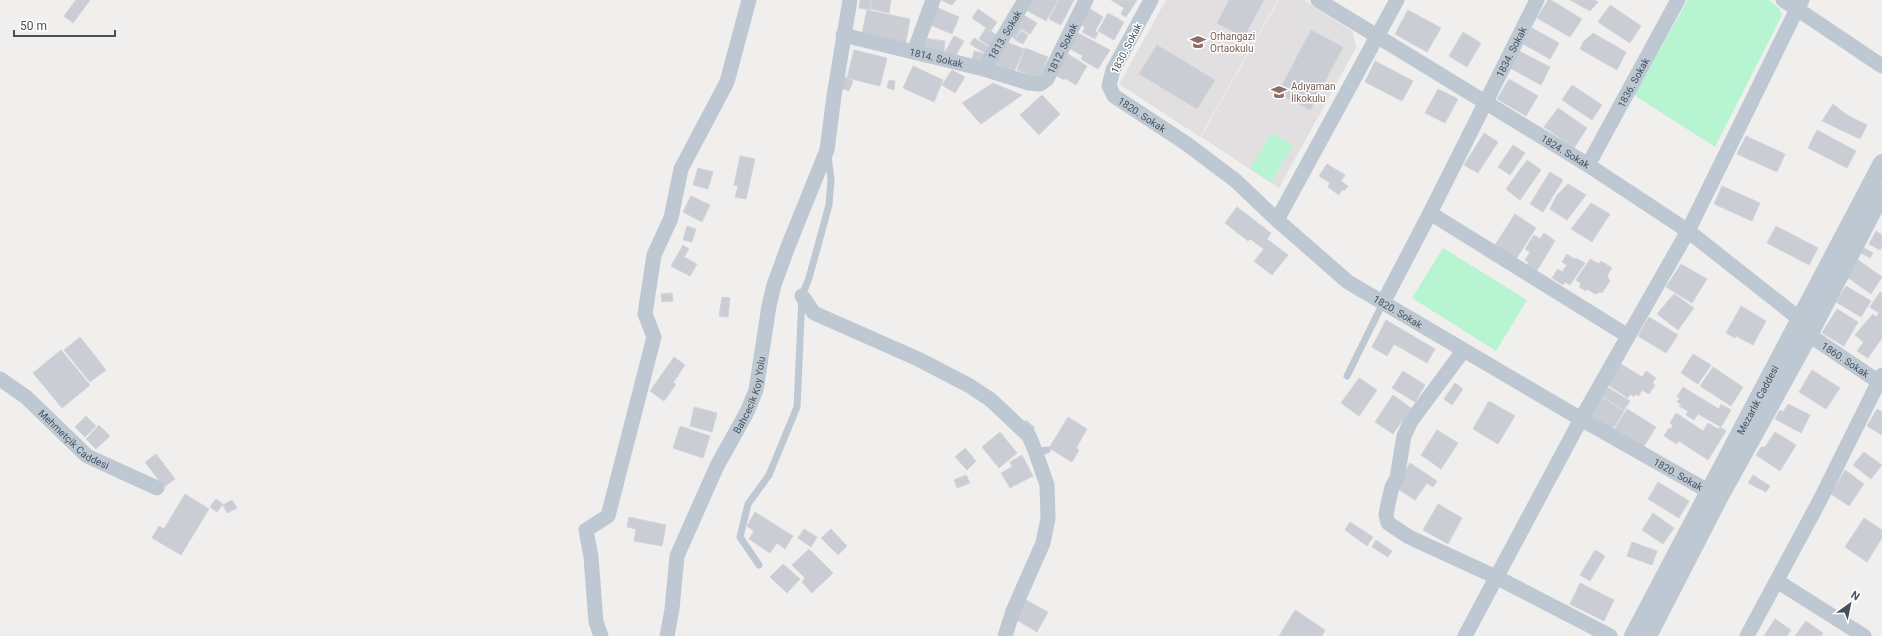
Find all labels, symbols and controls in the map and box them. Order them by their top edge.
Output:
street label: 1813. Sokak [986,8,1024,61]
scale bar [14,12,115,38]
text: 50 m [20,19,47,33]
street label: 1830. Sokak [1109,20,1144,75]
street label: 1812. Sokak [1046,21,1080,76]
street label: 1834. Sokak [1494,24,1529,79]
place label: Orhangazi Ortaokulu [1210,31,1255,54]
school or university icon: Orhangazi Ortaokulu [1189,33,1207,51]
street label: 1814. Sokak [908,46,965,70]
street label: 1836. Sokak [1615,55,1652,109]
place label: Adıyaman İlkokulu [1291,81,1335,104]
school or university icon: Adıyaman İlkokulu [1270,83,1288,101]
street label: 1820. Sokak [1116,95,1169,135]
street label: 1824. Sokak [1539,133,1592,171]
street label: 1820. Sokak [1371,293,1425,331]
street label: 1860. Sokak [1819,340,1872,380]
street label: Bahcecik Koy Yolu [731,356,767,436]
street label: Mezarlık Caddesi [1735,364,1781,436]
street label: Mehmetçik Caddesi [36,407,111,471]
street label: 1820. Sokak [1651,456,1705,493]
north arrow [1830,584,1870,624]
text: N [1848,588,1862,604]

